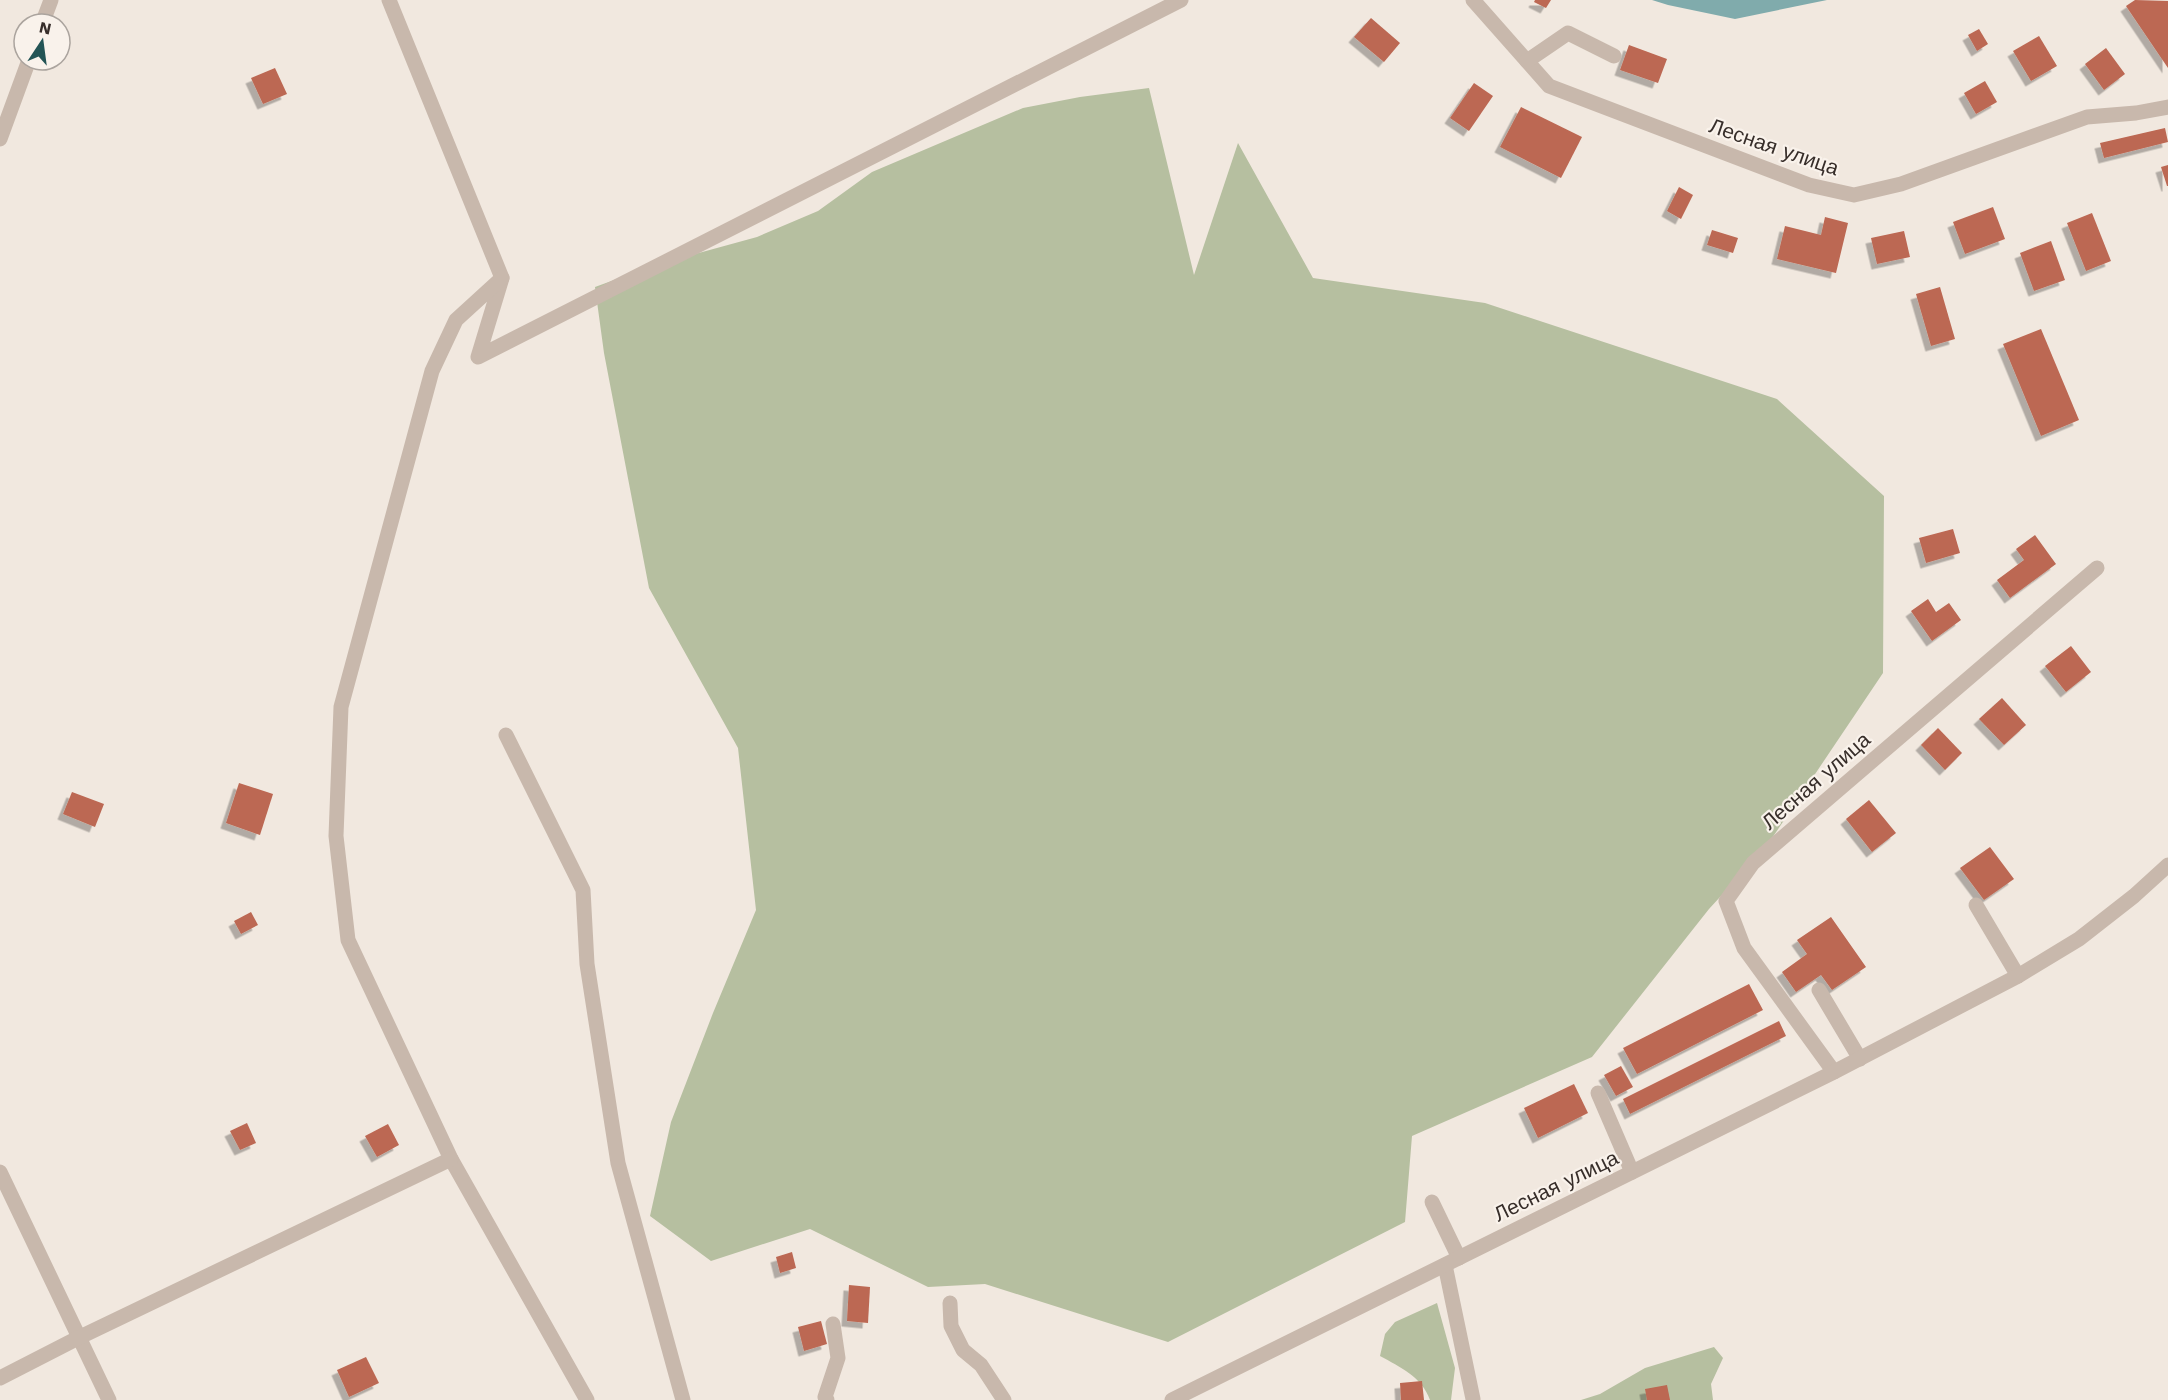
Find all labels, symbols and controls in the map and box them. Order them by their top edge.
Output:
north arrow [12,12,72,72]
text: N [37,17,53,38]
street label: Лесная улица [1706,113,1843,181]
street label: Лесная улица [1756,727,1875,835]
street label: Лесная улица [1489,1144,1622,1226]

